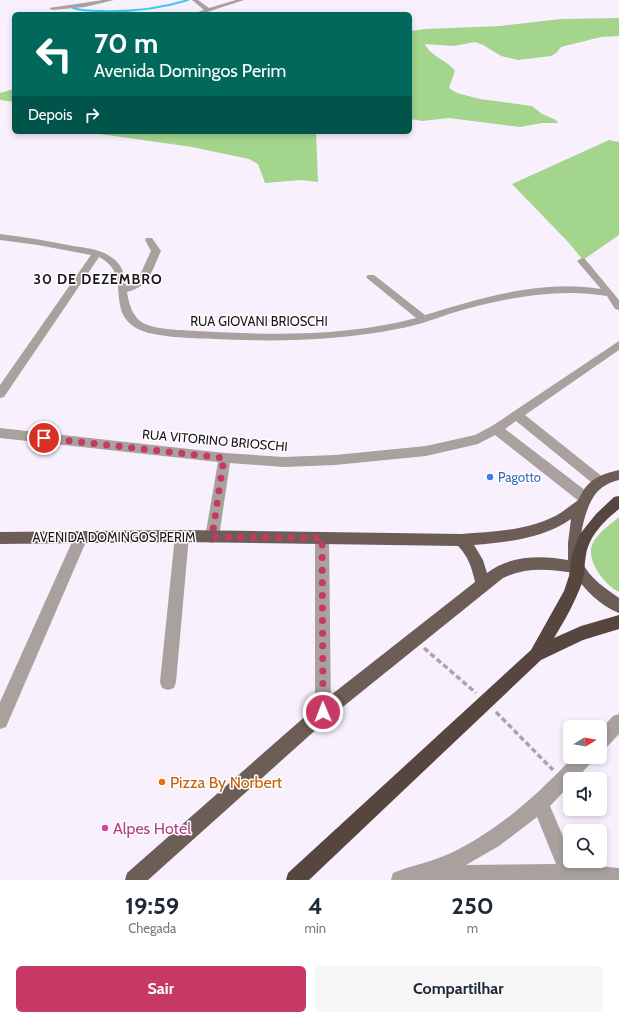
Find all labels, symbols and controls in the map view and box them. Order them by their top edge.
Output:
text: 70 m [94,26,158,60]
icon: left [28,28,80,80]
text: Avenida Domingos Perim [94,60,286,82]
icon: right [81,104,103,126]
text: Depois [28,106,73,124]
district label: 30 DE DEZEMBRO [33,270,163,288]
street label: RUA GIOVANI BRIOSCHI [190,313,328,329]
pin [27,421,61,455]
street label: RUA VITORINO BRIOSCHI [142,426,288,454]
icon: arrive [33,427,55,449]
place label: Pagotto [498,469,541,485]
marker: Pagotto [485,472,495,482]
street label: AVENIDA DOMINGOS PERIM [32,529,196,545]
position arrow [302,691,344,733]
north arrow [563,720,607,764]
map controls [563,720,607,868]
button: sound [563,772,607,816]
place label: Pizza By Norbert [170,773,283,792]
marker: Pizza By Norbert [157,777,167,787]
place label: Alpes Hotel [113,819,191,838]
marker: Alpes Hotel [100,823,110,833]
button: search [563,824,607,868]
text: 19:59 [125,891,179,920]
text: 4 [308,891,323,920]
text: 250 [451,891,494,920]
text: Chegada [128,920,176,936]
text: min [305,920,326,936]
text: m [467,920,478,936]
button: Sair [16,966,306,1012]
button: Compartilhar [314,966,603,1012]

